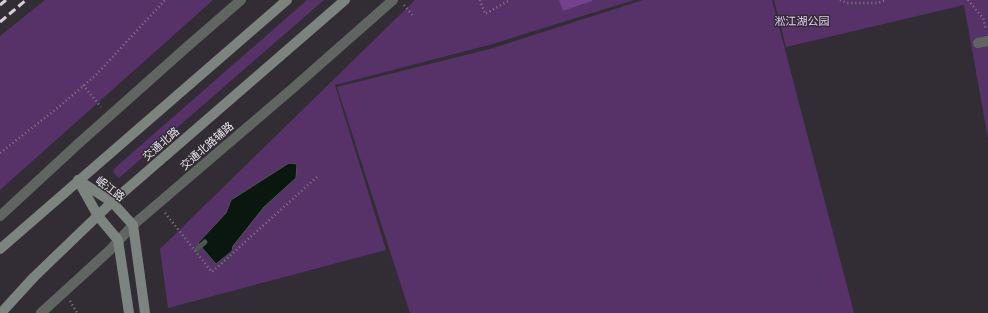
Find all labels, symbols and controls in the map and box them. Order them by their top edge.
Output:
park label: 淞江湖公园 [775,14,829,28]
street label: 交通北路辅路 [178,119,236,173]
street label: 交通北路 [140,125,182,163]
street label: 岷江路 [93,174,127,204]

